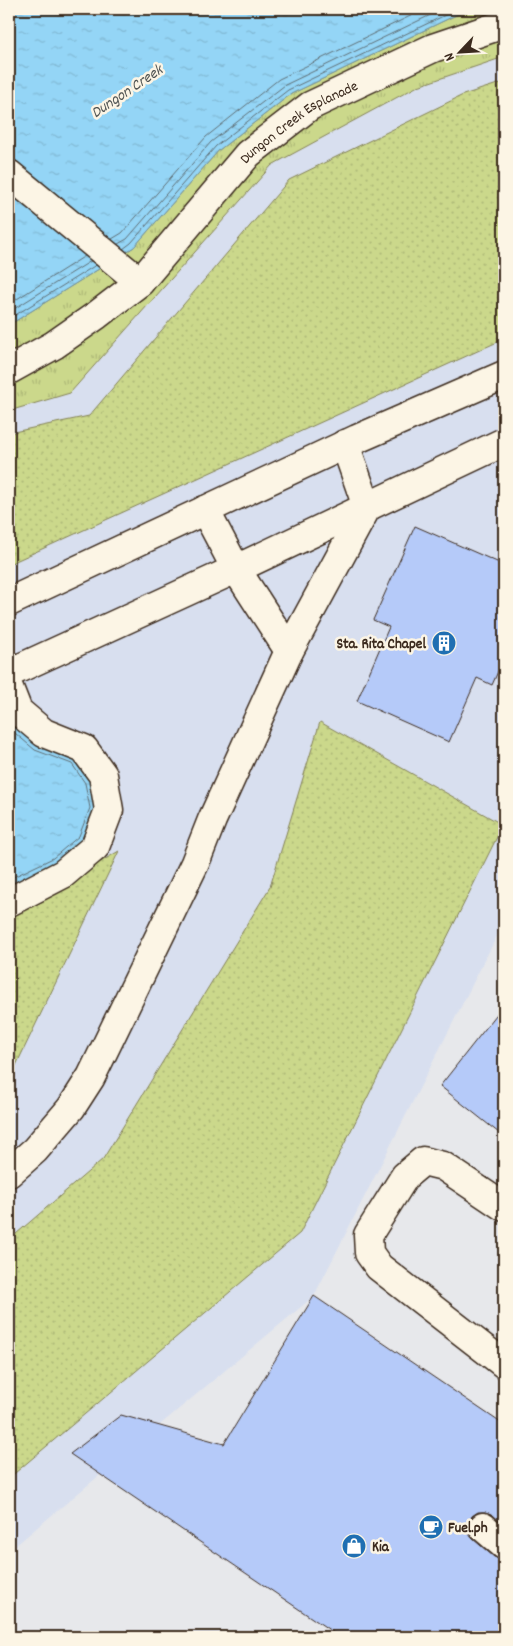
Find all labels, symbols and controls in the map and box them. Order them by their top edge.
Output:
north arrow [436,28,486,78]
text: N [439,49,461,64]
water label: Dungon Creek [87,59,169,125]
street label: Dungon Creek Esplanade [235,76,362,169]
building icon: Sta. Rita Chapel [431,630,457,656]
place label: Sta. Rita Chapel [336,634,426,656]
cafe icon: Fuel.ph [418,1514,444,1540]
place label: Fuel.ph [448,1518,488,1540]
shop icon: Kia [341,1533,367,1559]
place label: Kia [372,1537,390,1559]

